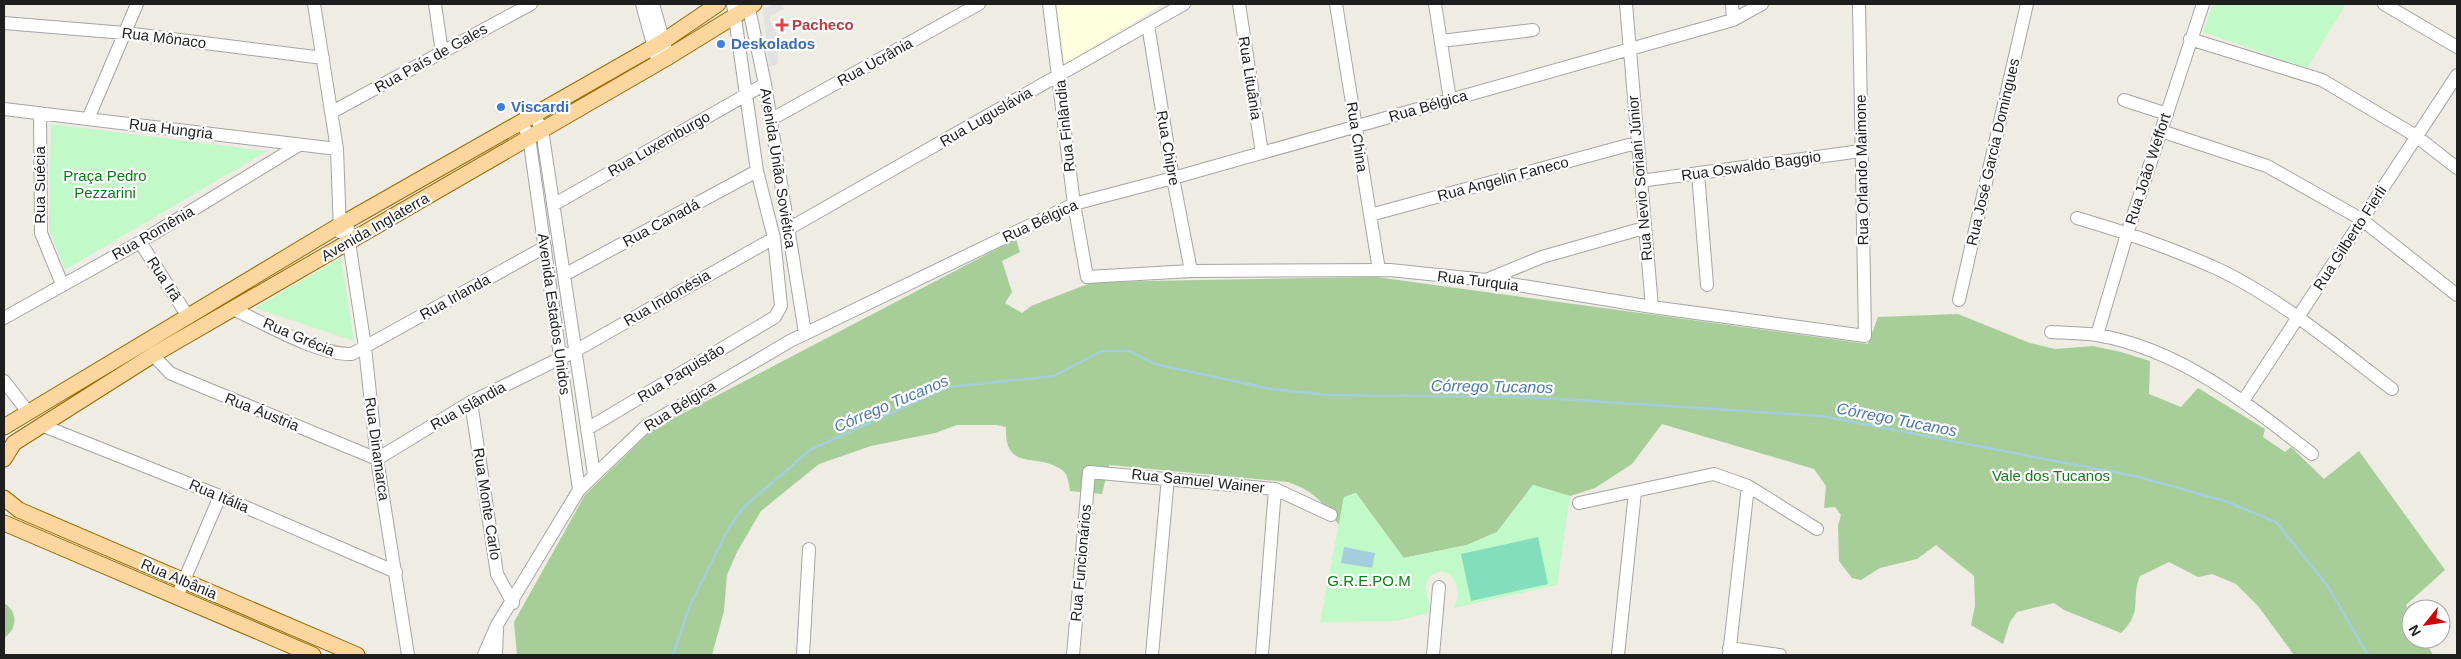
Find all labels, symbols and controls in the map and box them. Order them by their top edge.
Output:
place label: Pacheco [792,16,854,33]
marker: Pacheco [776,19,788,31]
street label: Rua País de Gales [372,20,490,96]
street label: Rua Mônaco [121,24,207,51]
street label: Rua Ucrânia [834,34,916,89]
place label: Deskolados [731,35,815,52]
street label: Rua Lituânia [1236,35,1266,121]
marker: Deskolados [715,38,727,50]
street label: Rua José Garcia Domingues [1963,57,2022,247]
street label: Rua Finlândia [1051,78,1078,173]
street label: Rua Luguslávia [937,83,1035,150]
street label: Avenida União Soviética [757,86,800,250]
street label: Rua Bélgica [1387,86,1470,125]
street label: Rua Orlando Maimone [1852,94,1871,246]
street label: Rua Nevio Soriani Júnior [1624,95,1655,261]
place label: Viscardi [511,98,569,115]
marker: Viscardi [495,101,507,113]
street label: Rua China [1344,101,1372,174]
street label: Rua Luxemburgo [605,107,713,180]
street label: Rua Chipre [1154,109,1183,187]
street label: Rua João Weffort [2121,110,2174,227]
street label: Rua Hungria [128,115,215,142]
street label: Rua Suécia [31,146,48,224]
street label: Rua Oswaldo Baggio [1680,147,1822,184]
street label: Rua Angelin Faneco [1435,153,1570,204]
park label: Praça Pedro Pezzarini [63,167,147,201]
street label: Rua Gilberto Fierli [2310,182,2390,293]
street label: Avenida Inglaterra [318,189,432,264]
street label: Rua Canadá [620,195,703,250]
street label: Rua Bélgica [1000,195,1081,245]
street label: Rua Romênia [109,202,197,263]
street label: Avenida Estados Unidos [535,232,574,396]
street label: Rua Irã [144,253,185,305]
street label: Rua Indonésia [621,266,713,329]
street label: Rua Turquia [1436,267,1520,294]
street label: Rua Irlanda [417,270,493,323]
street label: Rua Grécia [261,314,338,359]
street label: Rua Paquistão [634,340,727,405]
water label: Córrego Tucanos [832,372,951,435]
street label: Rua Bélgica [641,377,719,434]
water label: Córrego Tucanos [1431,377,1553,396]
street label: Rua Islândia [427,378,509,433]
street label: Rua Áustria [223,389,302,434]
street label: Rua Dinamarca [362,396,393,502]
water label: Córrego Tucanos [1835,399,1959,440]
street label: Rua Monte Carlo [470,447,505,561]
street label: Rua Samuel Wainer [1131,465,1265,496]
park label: Vale dos Tucanos [1992,467,2110,484]
street label: Rua Itália [187,475,252,516]
street label: Rua Funcionários [1067,504,1094,622]
street label: Rua Albânia [139,555,220,602]
park label: G.R.E.PO.M [1327,572,1411,589]
north arrow [2401,599,2451,649]
text: N [2405,622,2424,639]

